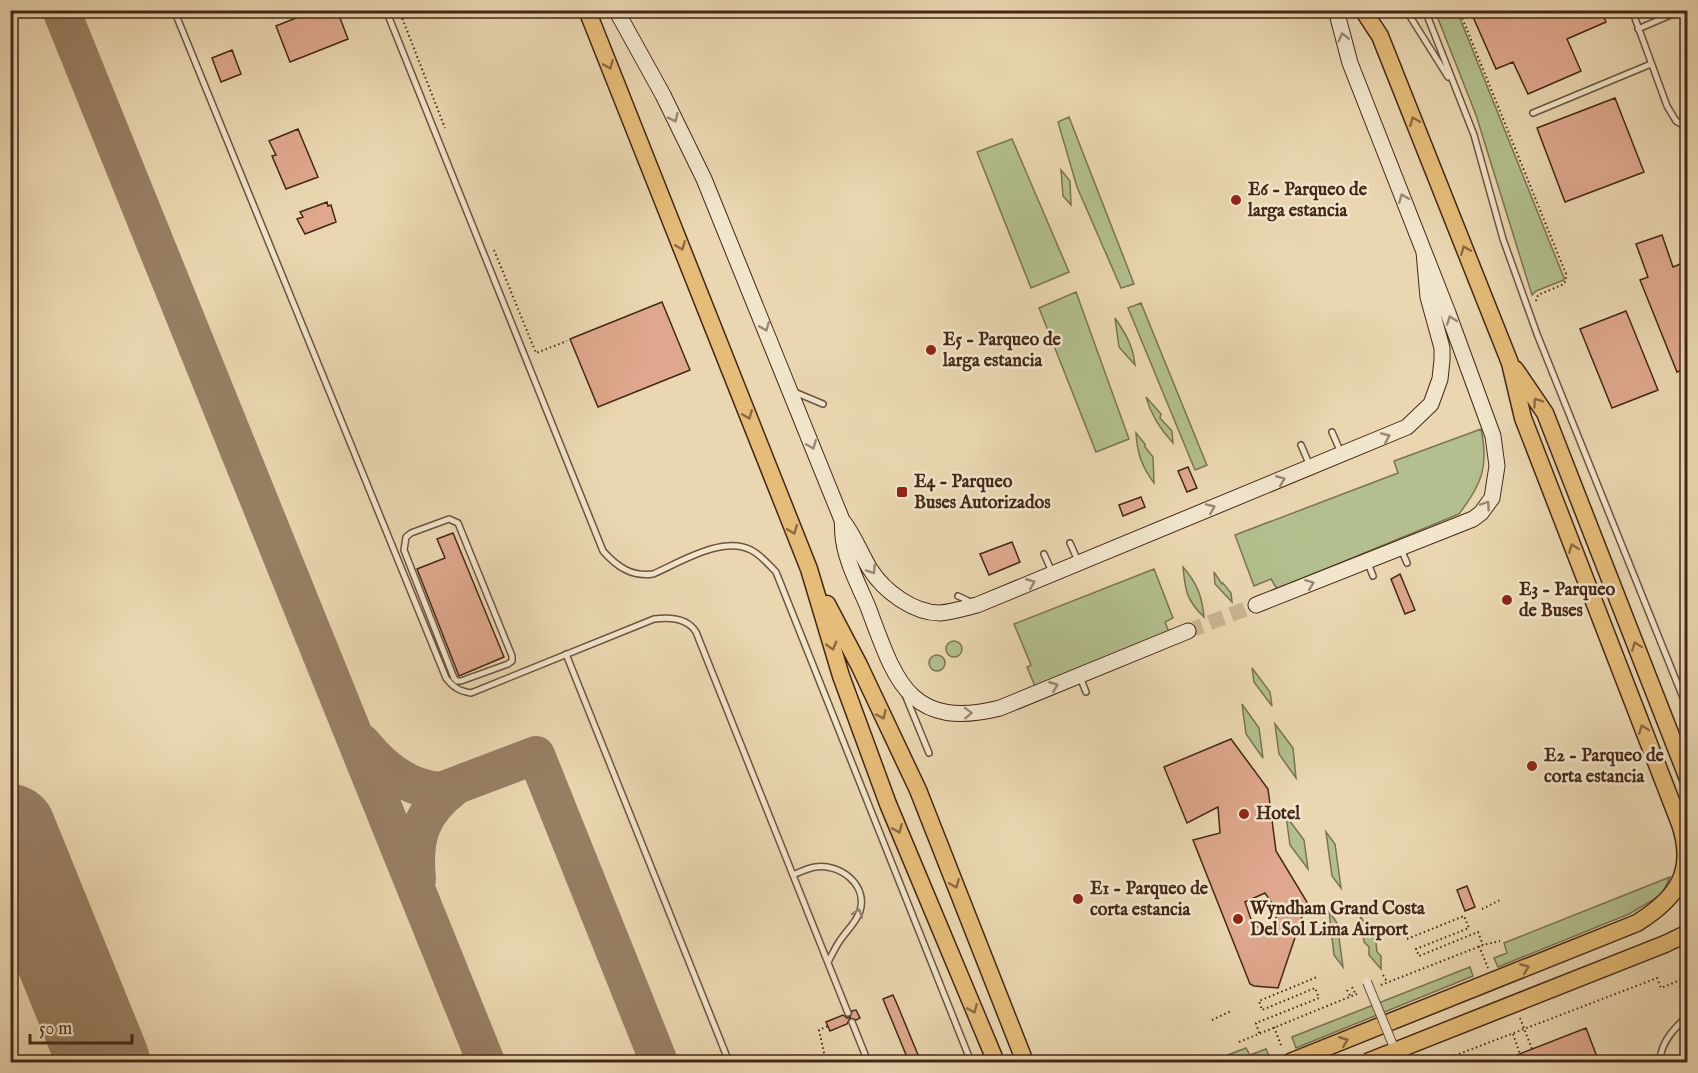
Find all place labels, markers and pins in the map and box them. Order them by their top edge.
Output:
place label: E6 - Parqueo de larga estancia [1247,179,1368,223]
marker: E6 - Parqueo de larga estancia [1229,193,1243,207]
place label: E5 - Parqueo de larga estancia [942,329,1062,373]
marker: E5 - Parqueo de larga estancia [924,343,938,357]
place label: E4 - Parqueo Buses Autorizados [914,471,1051,515]
marker: E4 - Parqueo Buses Autorizados [895,485,909,499]
place label: E3 - Parqueo de Buses [1519,579,1616,623]
marker: E3 - Parqueo de Buses [1500,593,1514,607]
place label: E2 - Parqueo de corta estancia [1544,745,1665,789]
marker: E2 - Parqueo de corta estancia [1525,759,1539,773]
place label: Hotel [1256,803,1301,826]
marker: Hotel [1237,807,1251,821]
place label: E1 - Parqueo de corta estancia [1090,878,1209,922]
marker: E1 - Parqueo de corta estancia [1071,892,1085,906]
place label: Wyndham Grand Costa Del Sol Lima Airport [1249,898,1426,942]
marker: Wyndham Grand Costa Del Sol Lima Airport [1231,912,1245,926]

